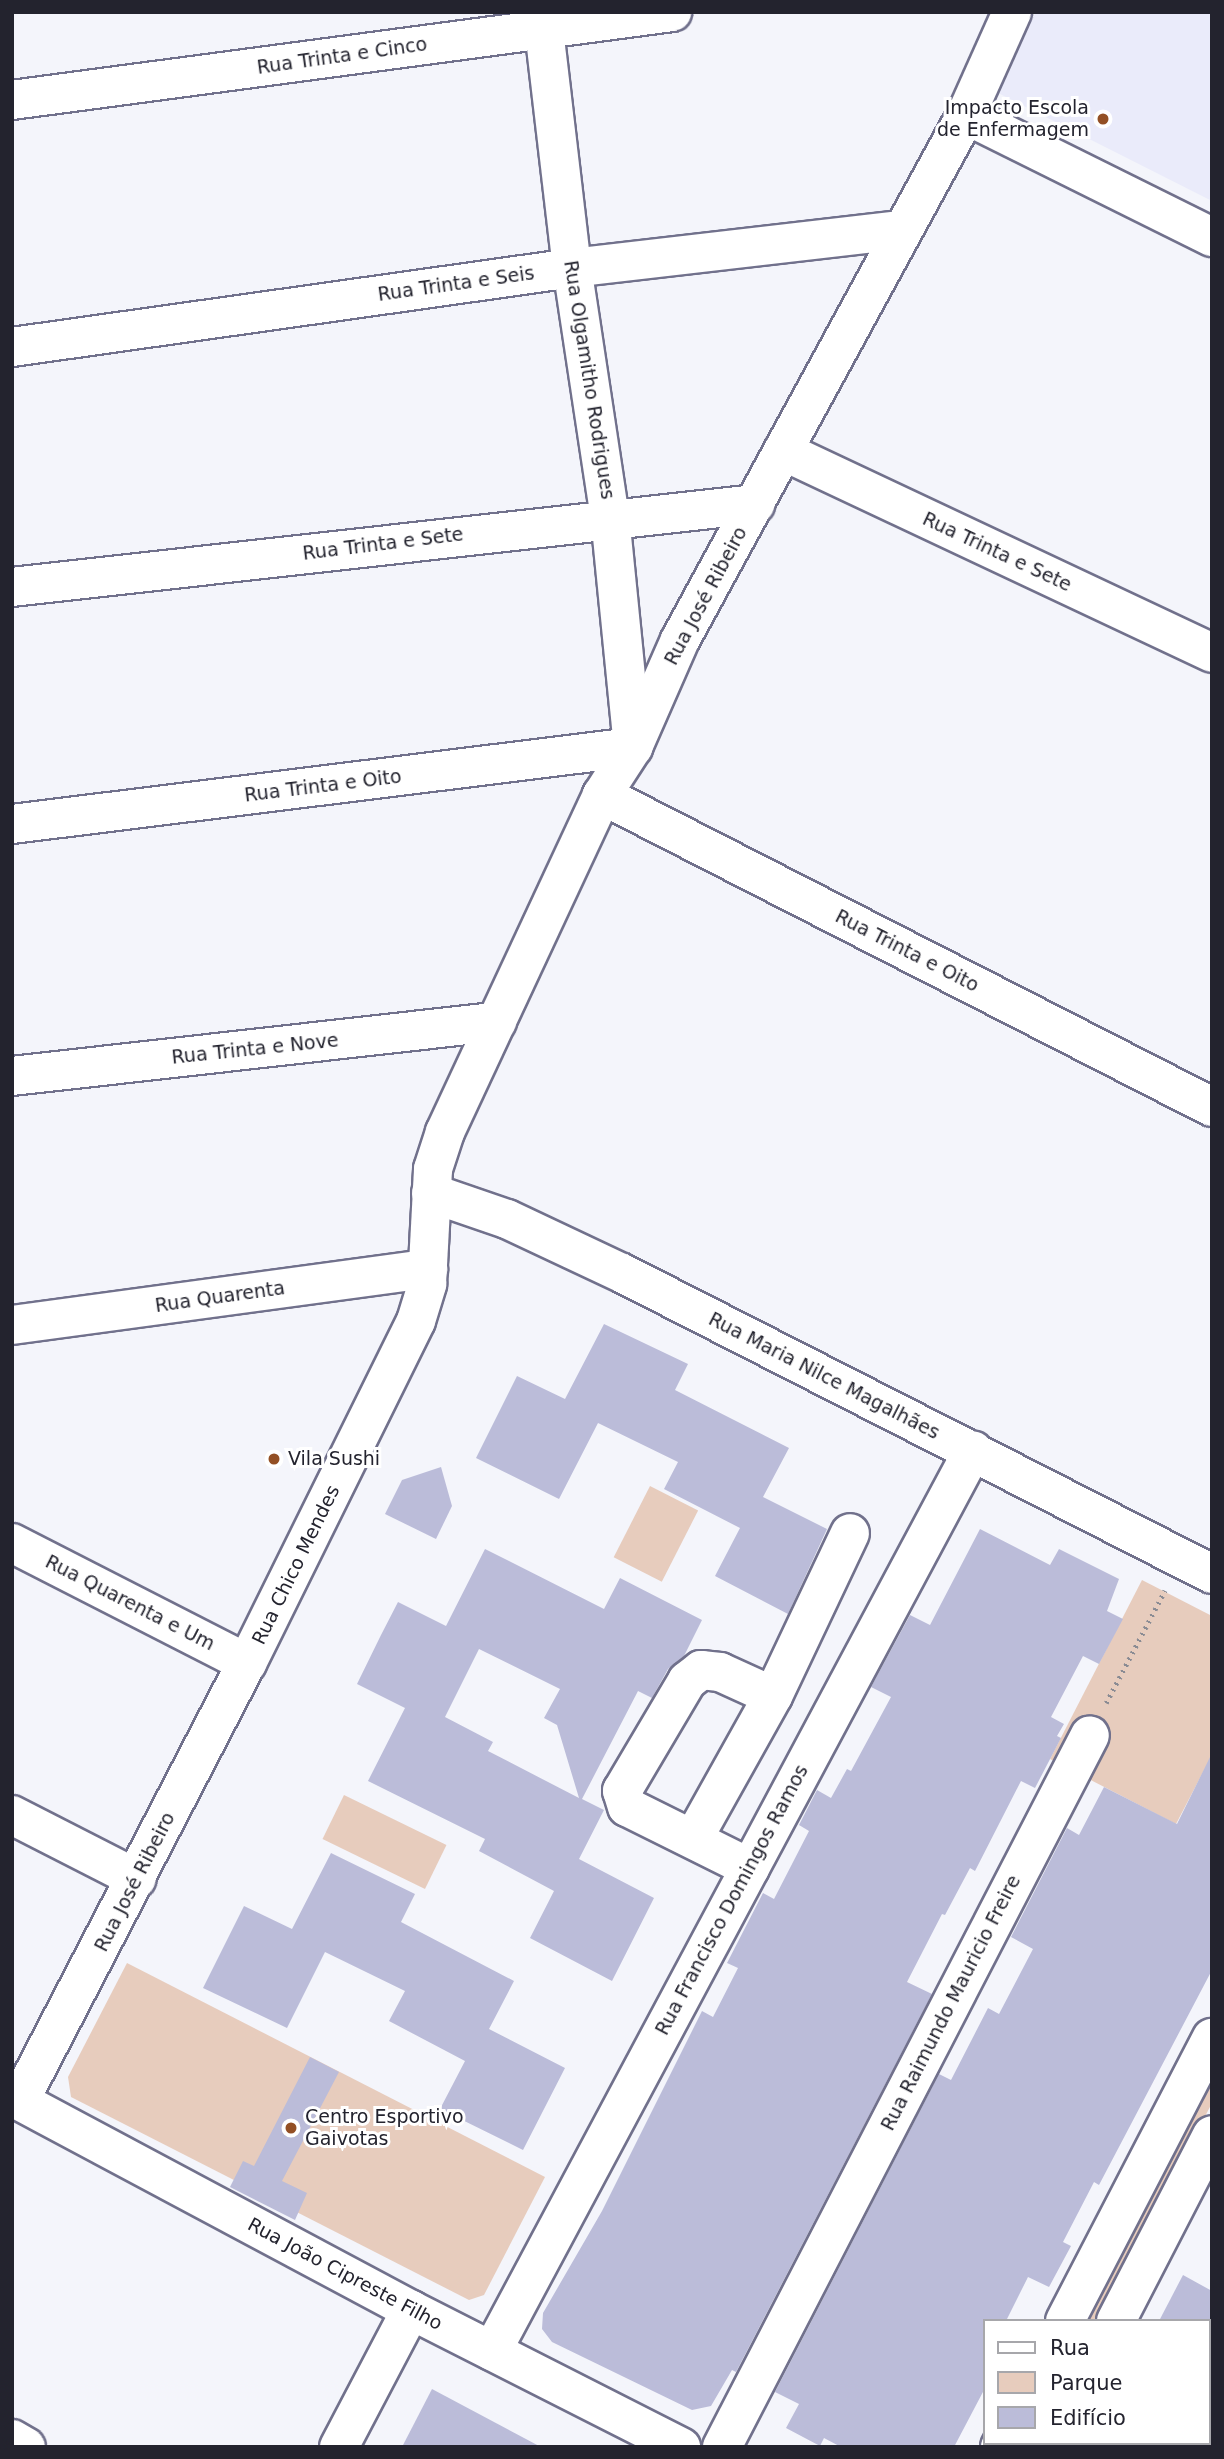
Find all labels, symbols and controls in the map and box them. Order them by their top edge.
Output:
street label: Rua Trinta e Cinco [255,33,429,79]
place label: Impacto Escola de Enfermagem [937,97,1089,141]
marker: Impacto Escola de Enfermagem [1095,111,1111,127]
street label: Rua Olgamitho Rodrigues [559,259,619,501]
street label: Rua Trinta e Seis [376,262,536,306]
street label: Rua Trinta e Sete [919,507,1075,597]
street label: Rua Trinta e Sete [301,523,465,565]
street label: Rua José Ribeiro [660,523,752,669]
street label: Rua Trinta e Oito [243,765,403,807]
street label: Rua Trinta e Oito [831,905,983,997]
street label: Rua Trinta e Nove [170,1029,340,1069]
street label: Rua Quarenta [154,1277,286,1317]
street label: Rua Maria Nilce Magalhães [705,1308,943,1444]
place label: Vila Sushi [288,1448,380,1470]
marker: Vila Sushi [266,1451,282,1467]
street label: Rua Chico Mendes [247,1482,345,1648]
street label: Rua Quarenta e Um [41,1550,219,1656]
street label: Rua Francisco Domingos Ramos [651,1761,813,2039]
street label: Rua José Ribeiro [90,1808,180,1956]
street label: Rua Raimundo Mauricio Freire [876,1871,1026,2135]
place label: Centro Esportivo Gaivotas [305,2106,464,2150]
marker: Centro Esportivo Gaivotas [283,2120,299,2136]
street label: Rua João Cipreste Filho [244,2213,446,2335]
legend [982,2319,1210,2445]
text: Rua [1050,2336,1090,2360]
text: Parque [1050,2371,1122,2395]
text: Edifício [1050,2406,1126,2430]

